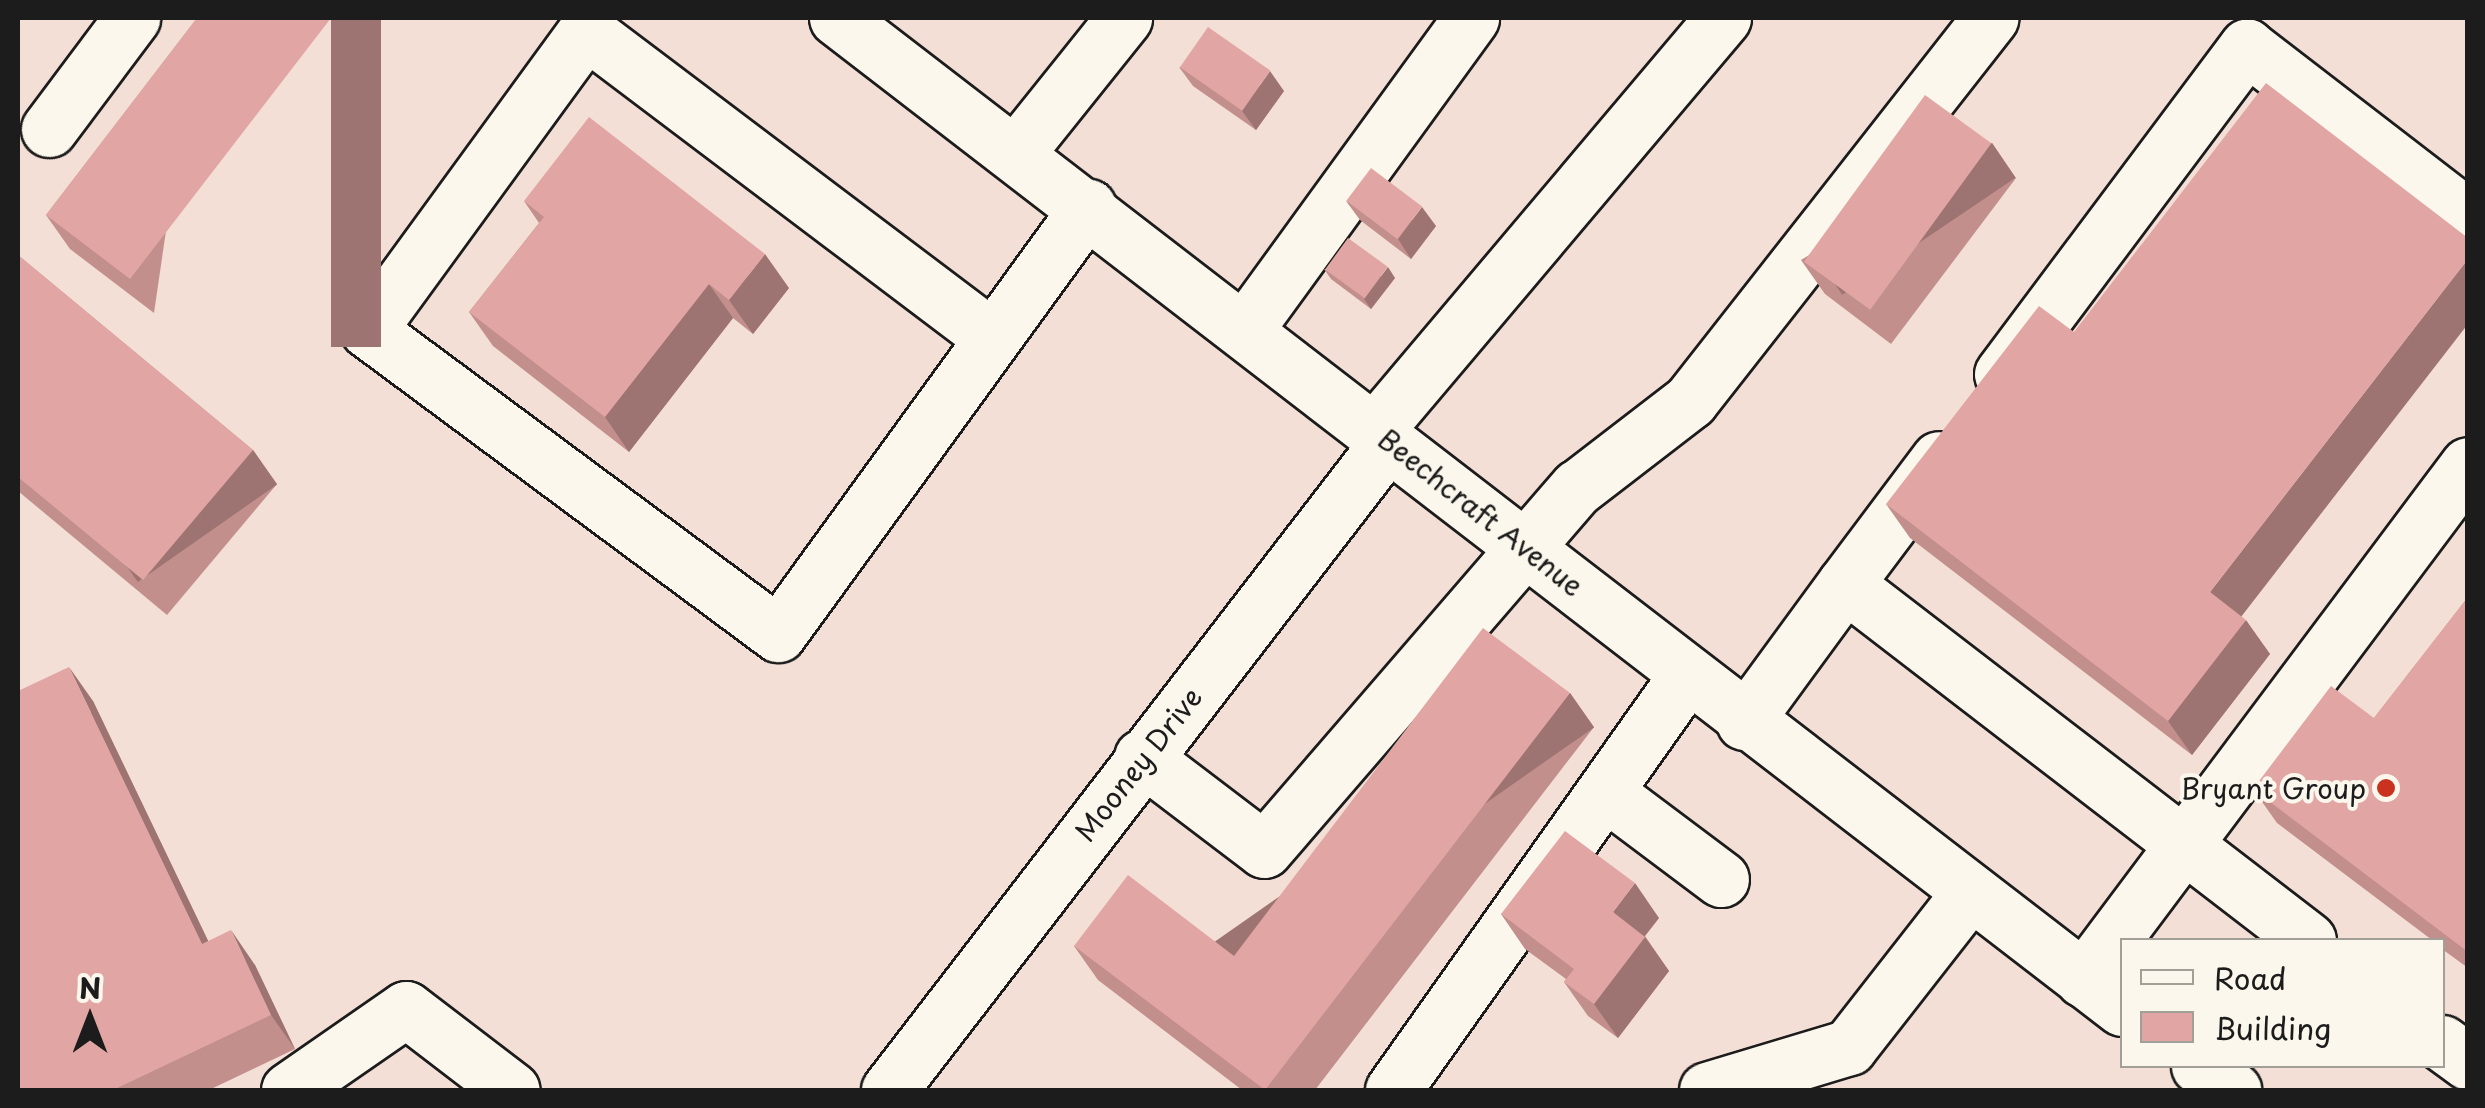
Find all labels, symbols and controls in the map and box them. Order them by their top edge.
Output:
street label: Beechcraft Avenue [1372,422,1590,602]
street label: Mooney Drive [1067,680,1209,848]
place label: Bryant Group [2180,771,2366,805]
marker: Bryant Group [2375,777,2397,799]
legend [2120,938,2445,1068]
text: Road [2214,955,2287,1000]
text: N [79,966,101,1009]
north arrow [40,968,140,1068]
text: Building [2214,1005,2331,1050]

